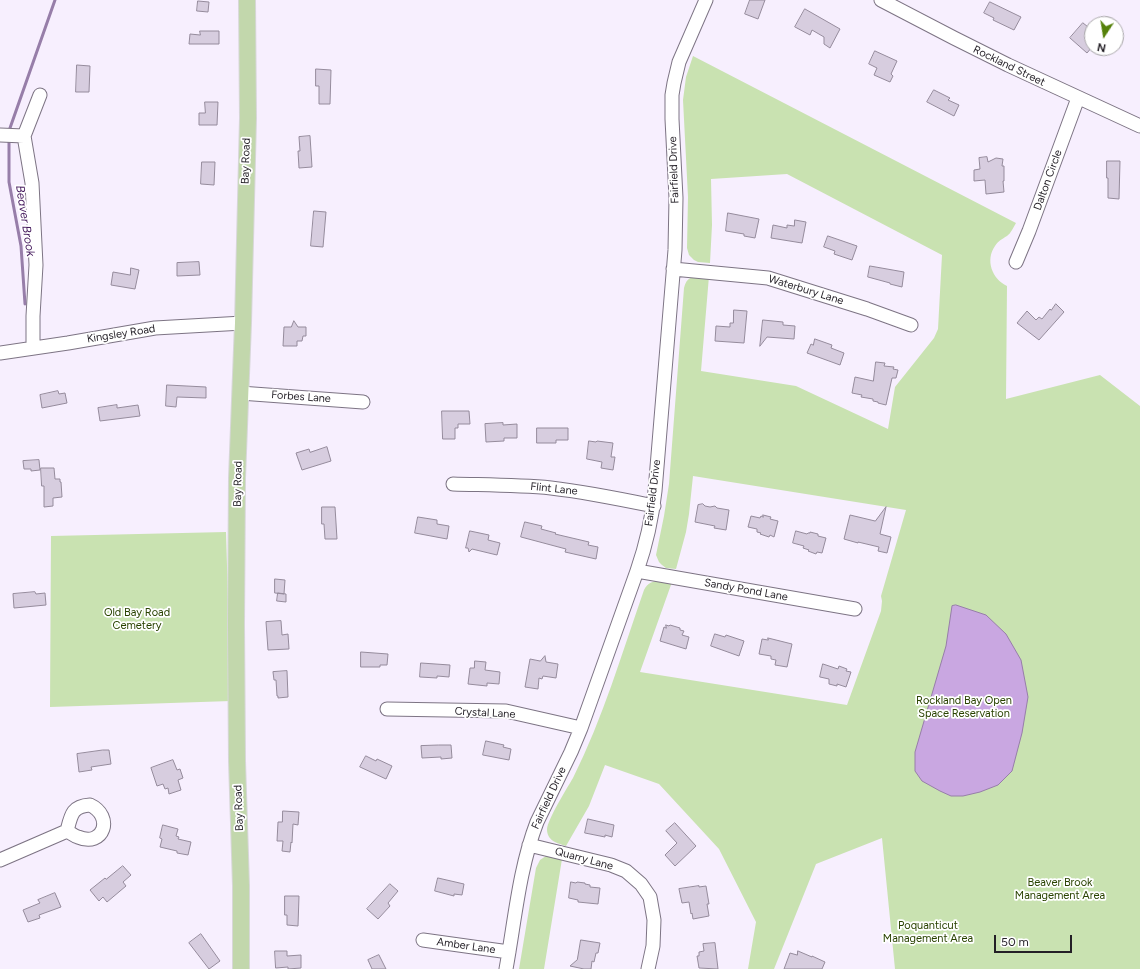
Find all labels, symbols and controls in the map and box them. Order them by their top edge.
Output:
north arrow [1084,16,1124,56]
text: N [1096,40,1107,54]
street label: Rockland Street [971,43,1047,89]
street label: Fairfield Drive [666,136,682,204]
street label: Bay Road [239,138,253,184]
street label: Dalton Circle [1031,148,1065,212]
water label: Beaver Brook [12,184,38,258]
street label: Waterbury Lane [767,272,845,308]
street label: Kingsley Road [86,322,156,346]
street label: Forbes Lane [271,388,331,406]
street label: Fairfield Drive [642,459,664,527]
street label: Bay Road [231,461,245,507]
street label: Flint Lane [530,480,578,498]
street label: Sandy Pond Lane [703,576,789,604]
park label: Old Bay Road Cemetery [104,606,170,632]
park label: Rockland Bay Open Space Reservation [916,694,1012,720]
street label: Crystal Lane [454,705,516,721]
street label: Fairfield Drive [529,765,569,831]
street label: Bay Road [232,785,246,831]
street label: Quarry Lane [553,845,615,873]
park label: Beaver Brook Management Area [1015,876,1105,902]
park label: Poquanticut Management Area [883,919,973,945]
scale bar [996,927,1074,953]
street label: Amber Lane [436,935,496,957]
text: 50 m [1001,935,1029,949]

